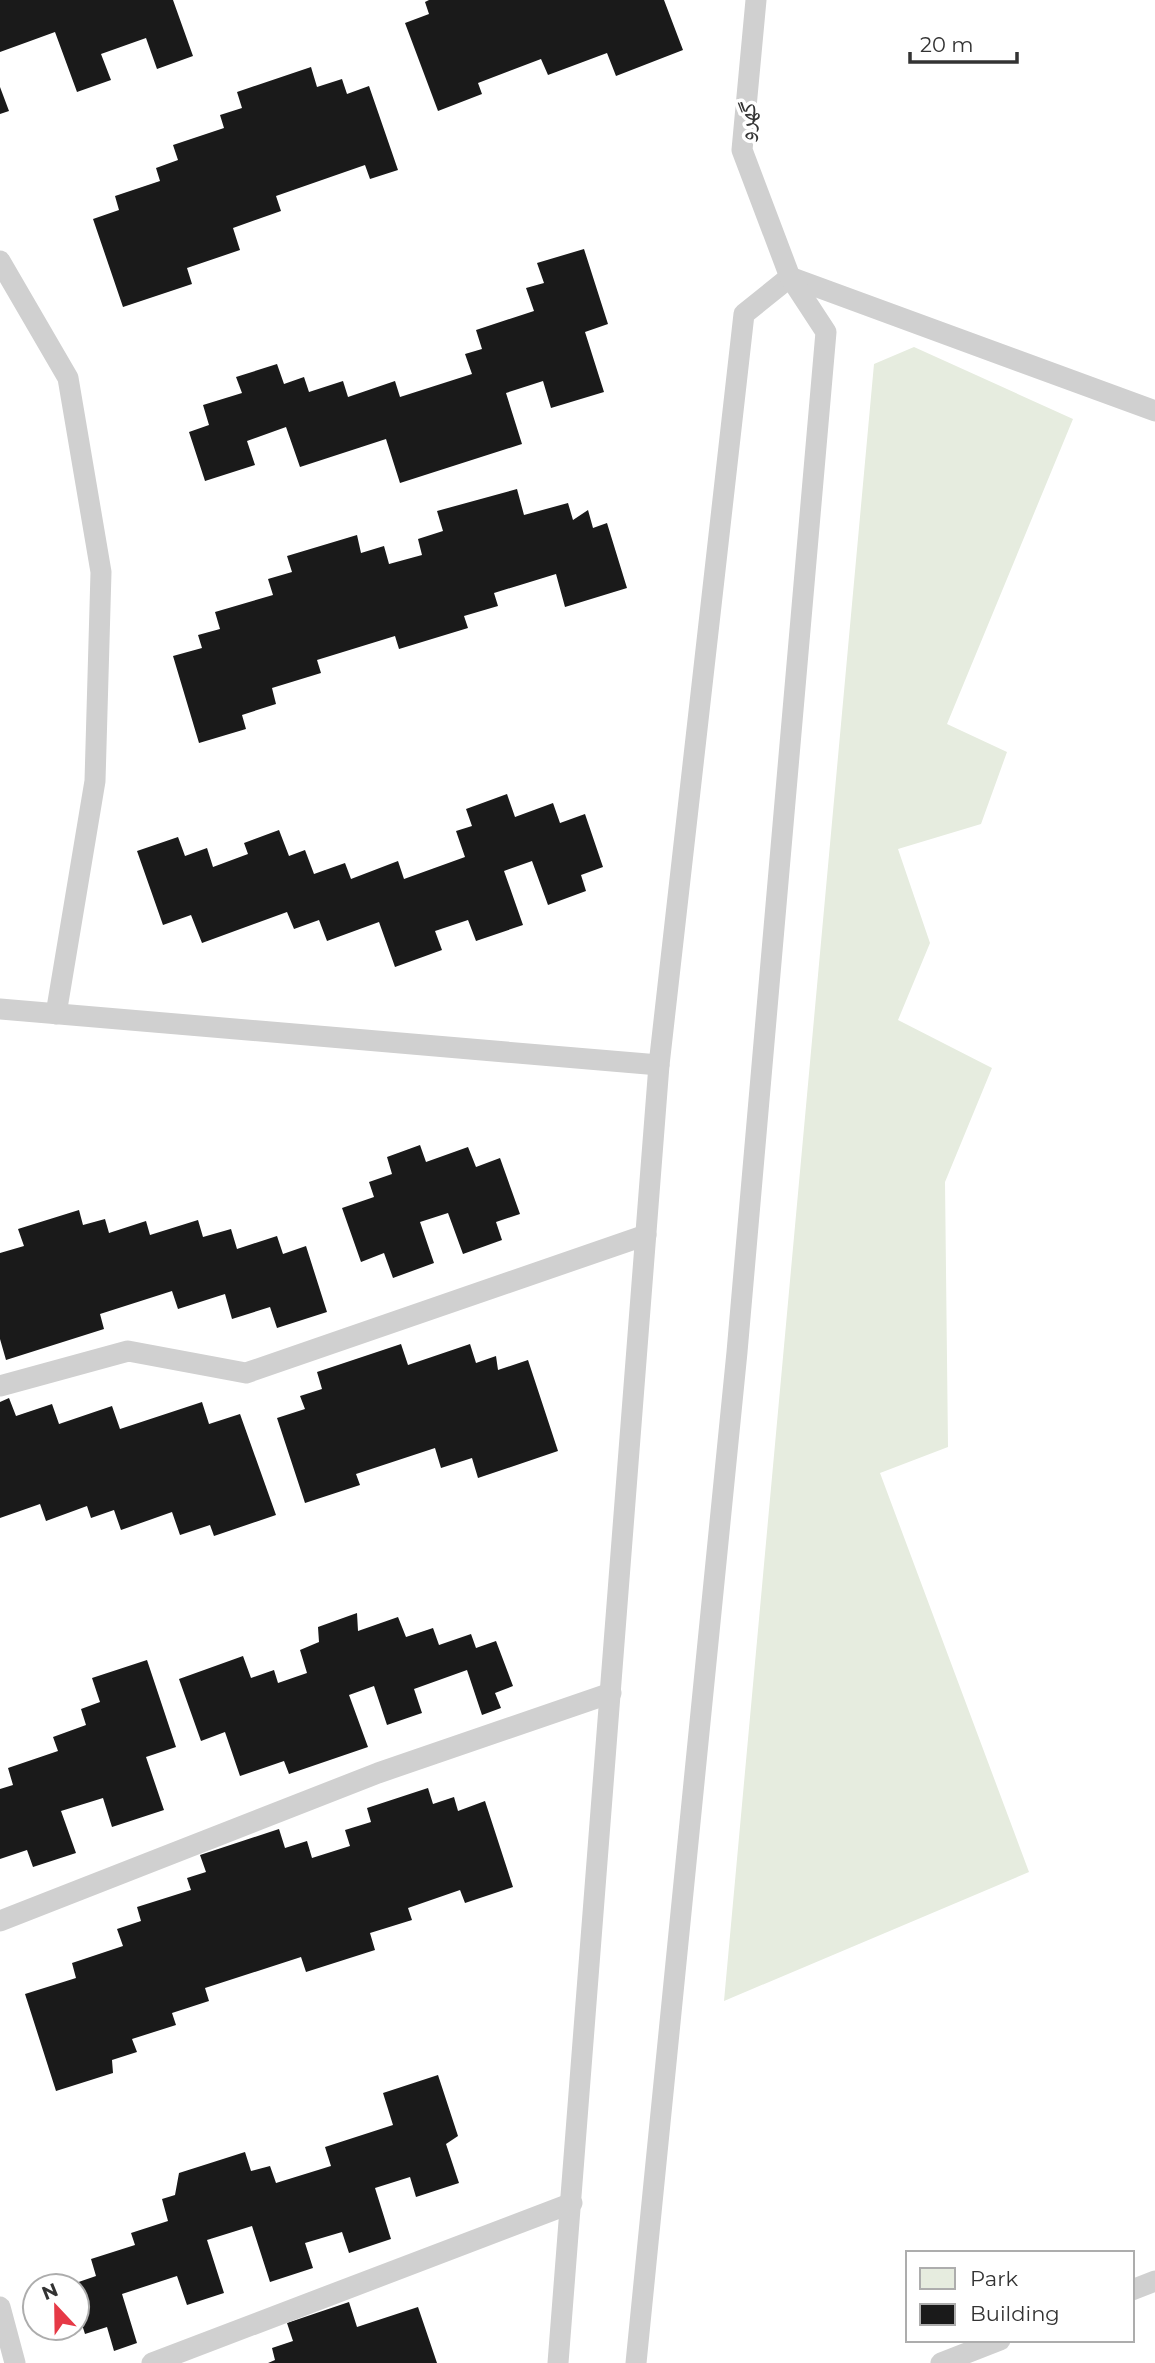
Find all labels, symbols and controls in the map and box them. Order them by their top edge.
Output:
scale bar [910,21,1017,65]
text: 20 m [920,32,974,57]
street label: گهرو [730,101,762,143]
legend [906,2251,1134,2342]
text: Park [970,2266,1018,2291]
north arrow [21,2272,91,2342]
text: N [38,2278,61,2305]
text: Building [970,2301,1060,2326]

